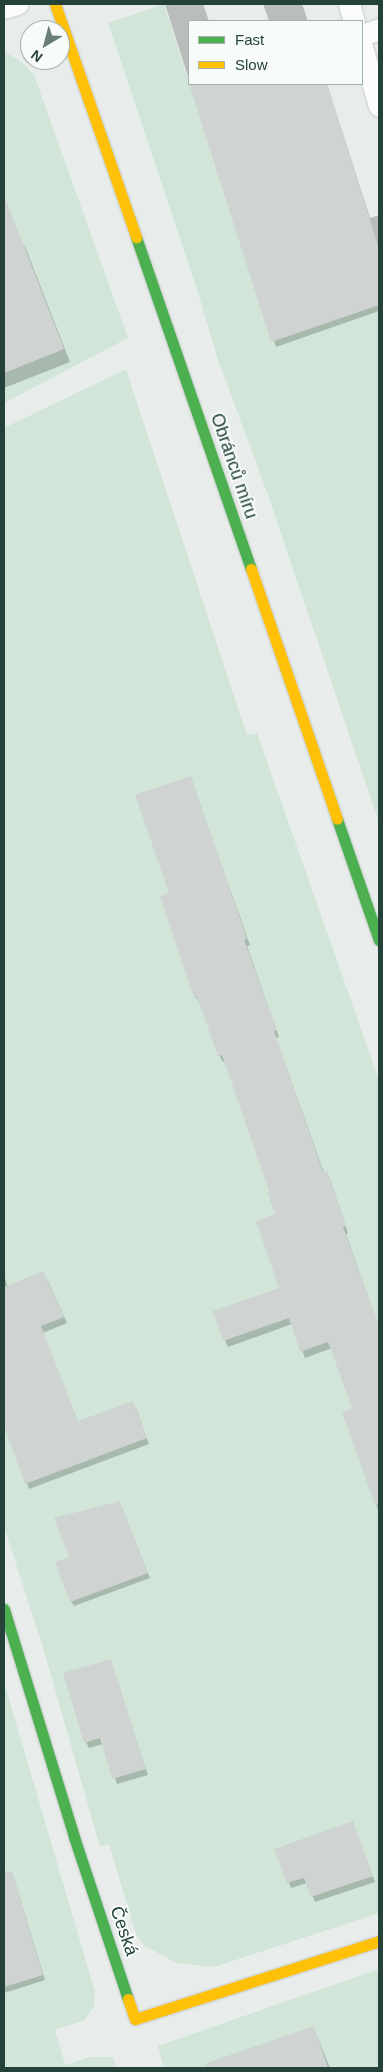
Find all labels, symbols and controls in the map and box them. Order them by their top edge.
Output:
north arrow [20,20,70,70]
legend [188,20,363,85]
text: Fast [235,31,264,48]
text: N [28,47,45,66]
text: Slow [235,56,268,73]
street label: Obránců míru [206,410,262,522]
street label: Česká [105,1903,143,1959]

